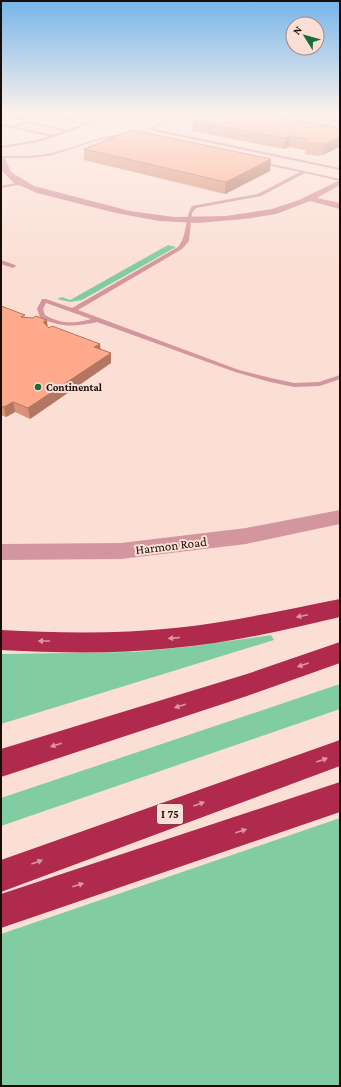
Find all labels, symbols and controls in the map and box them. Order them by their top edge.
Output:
north arrow [285,16,325,56]
text: N [290,23,304,37]
place label: Continental [46,381,103,393]
marker: Continental [33,382,43,392]
street label: Harmon Road [134,534,208,557]
one-way arrow [296,614,308,620]
one-way arrow [168,634,180,641]
one-way arrow [37,638,50,644]
one-way arrow [297,662,309,668]
one-way arrow [174,703,186,709]
one-way arrow [50,742,62,748]
one-way arrow [316,756,328,762]
one-way arrow [194,800,206,806]
road number: I 75 [157,804,183,824]
one-way arrow [235,827,247,833]
one-way arrow [32,858,44,864]
one-way arrow [72,882,84,888]

